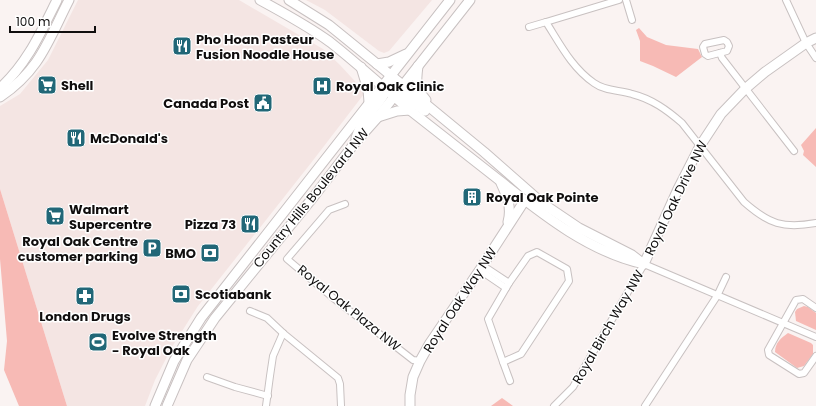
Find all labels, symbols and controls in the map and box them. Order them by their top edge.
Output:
scale bar [10,8,95,34]
text: 100 m [16,13,50,30]
place label: Pho Hoan Pasteur Fusion Noodle House [196,30,334,64]
restaurant icon: Pho Hoan Pasteur Fusion Noodle House [171,35,193,57]
supermarket icon: Shell [36,74,58,96]
hospital icon: Royal Oak Clinic [311,75,333,97]
place label: Shell [61,76,94,95]
place label: Royal Oak Clinic [336,77,444,96]
public building icon: Canada Post [252,92,274,114]
place label: Canada Post [163,94,249,113]
street label: Country Hills Boulevard NW [249,124,374,272]
restaurant icon: McDonald's [65,127,87,149]
place label: McDonald's [90,129,168,148]
street label: Royal Oak Drive NW [640,137,712,259]
building icon: Royal Oak Pointe [461,186,483,208]
place label: Royal Oak Pointe [486,188,599,207]
place label: Walmart Supercentre [69,200,152,234]
supermarket icon: Walmart Supercentre [44,205,66,227]
restaurant icon: Pizza 73 [239,213,261,235]
place label: Pizza 73 [185,215,236,234]
place label: Royal Oak Centre customer parking [18,232,138,266]
parking icon: Royal Oak Centre customer parking [141,237,163,259]
bank icon: BMO [199,242,221,264]
street label: Royal Oak Way NW [419,243,501,356]
place label: BMO [165,244,196,263]
street label: Royal Oak Plaza NW [293,260,405,356]
street label: Royal Birch Way NW [568,266,649,388]
bank icon: Scotiabank [170,283,192,305]
pharmacy icon: London Drugs [74,285,96,307]
place label: Scotiabank [195,285,272,304]
place label: London Drugs [39,307,131,326]
place label: Evolve Strength - Royal Oak [112,326,217,360]
sports icon: Evolve Strength - Royal Oak [87,331,109,353]

